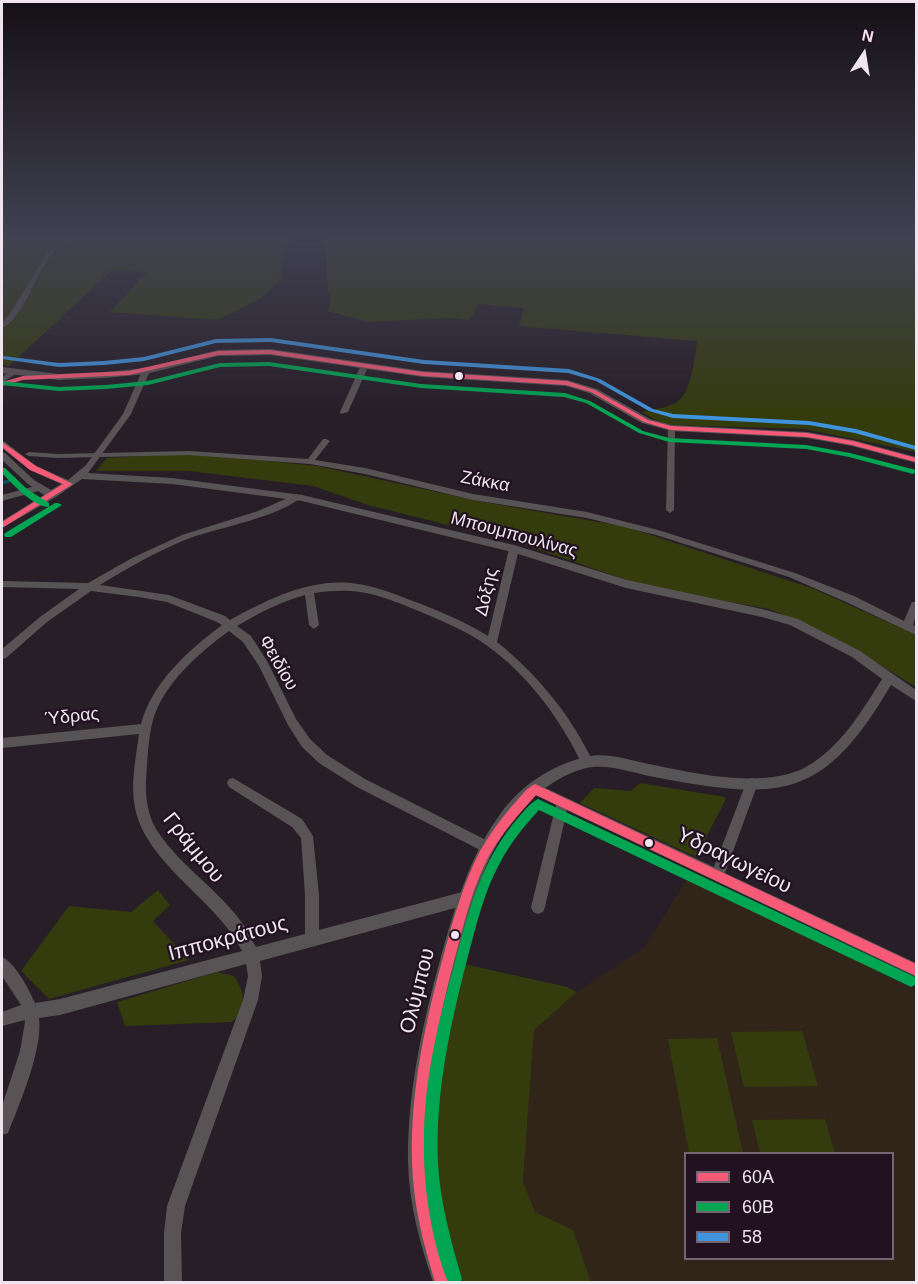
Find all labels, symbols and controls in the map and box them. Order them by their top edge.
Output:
north arrow [834,24,894,84]
text: N [860,26,875,45]
unlabelled marker [453,370,465,382]
street label: Ζάκκα [459,467,511,497]
street label: Μπουμπουλίνας [448,508,580,562]
street label: Δόξης [471,566,503,618]
street label: Φειδίου [254,632,302,694]
street label: Ύδρας [44,703,100,731]
street label: Γράμμου [157,808,229,888]
street label: Υδραγωγείου [673,822,795,900]
unlabelled marker [643,837,655,849]
street label: Ιπποκράτους [166,911,290,967]
unlabelled marker [449,929,461,941]
street label: Ολύμπου [395,946,441,1036]
legend [684,1152,894,1260]
text: 60Α [742,1167,774,1187]
text: 60Β [742,1197,774,1217]
text: 58 [742,1227,762,1247]

